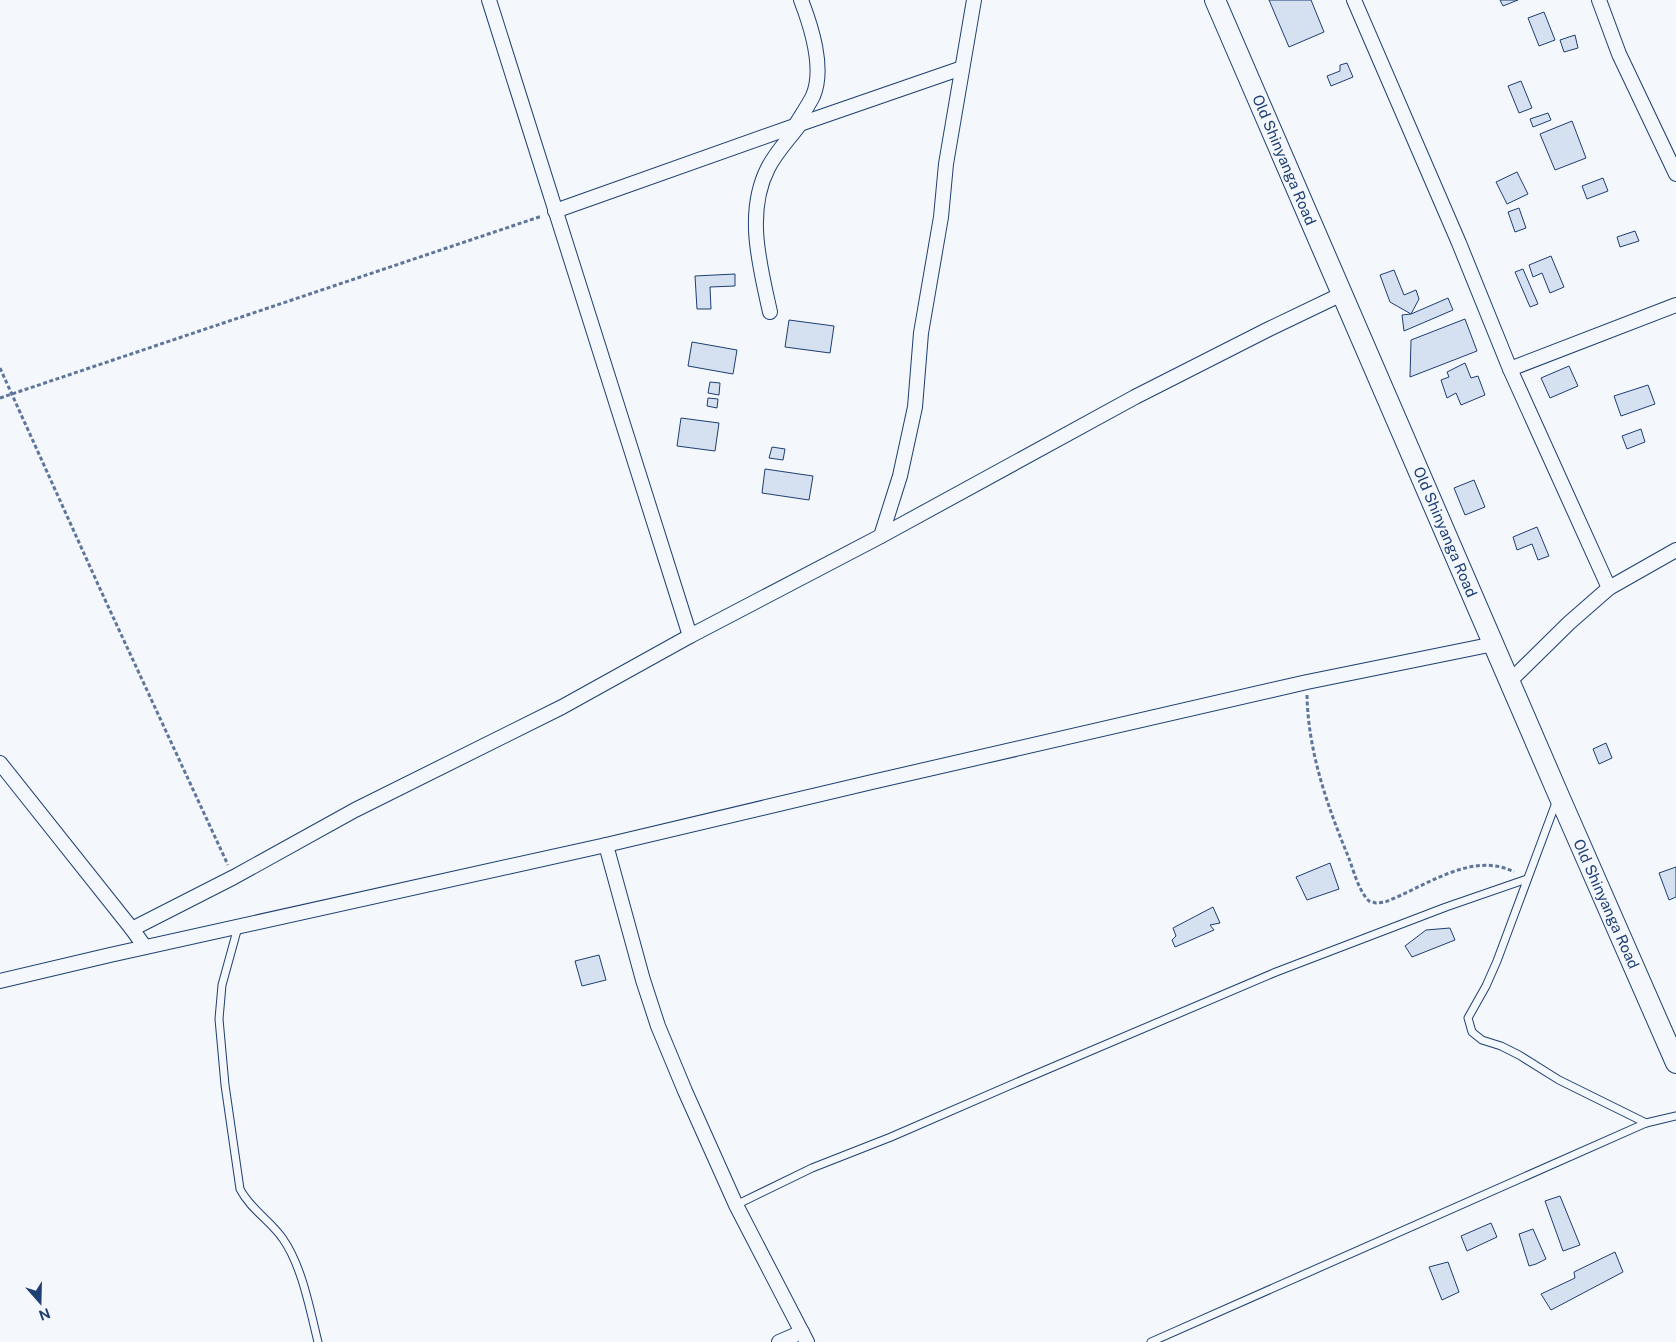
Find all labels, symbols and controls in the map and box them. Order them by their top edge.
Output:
street label: Old Shinyanga Road [1249,92,1320,228]
street label: Old Shinyanga Road [1410,464,1481,600]
street label: Old Shinyanga Road [1570,836,1643,971]
north arrow [15,1277,65,1327]
text: N [37,1305,52,1324]

